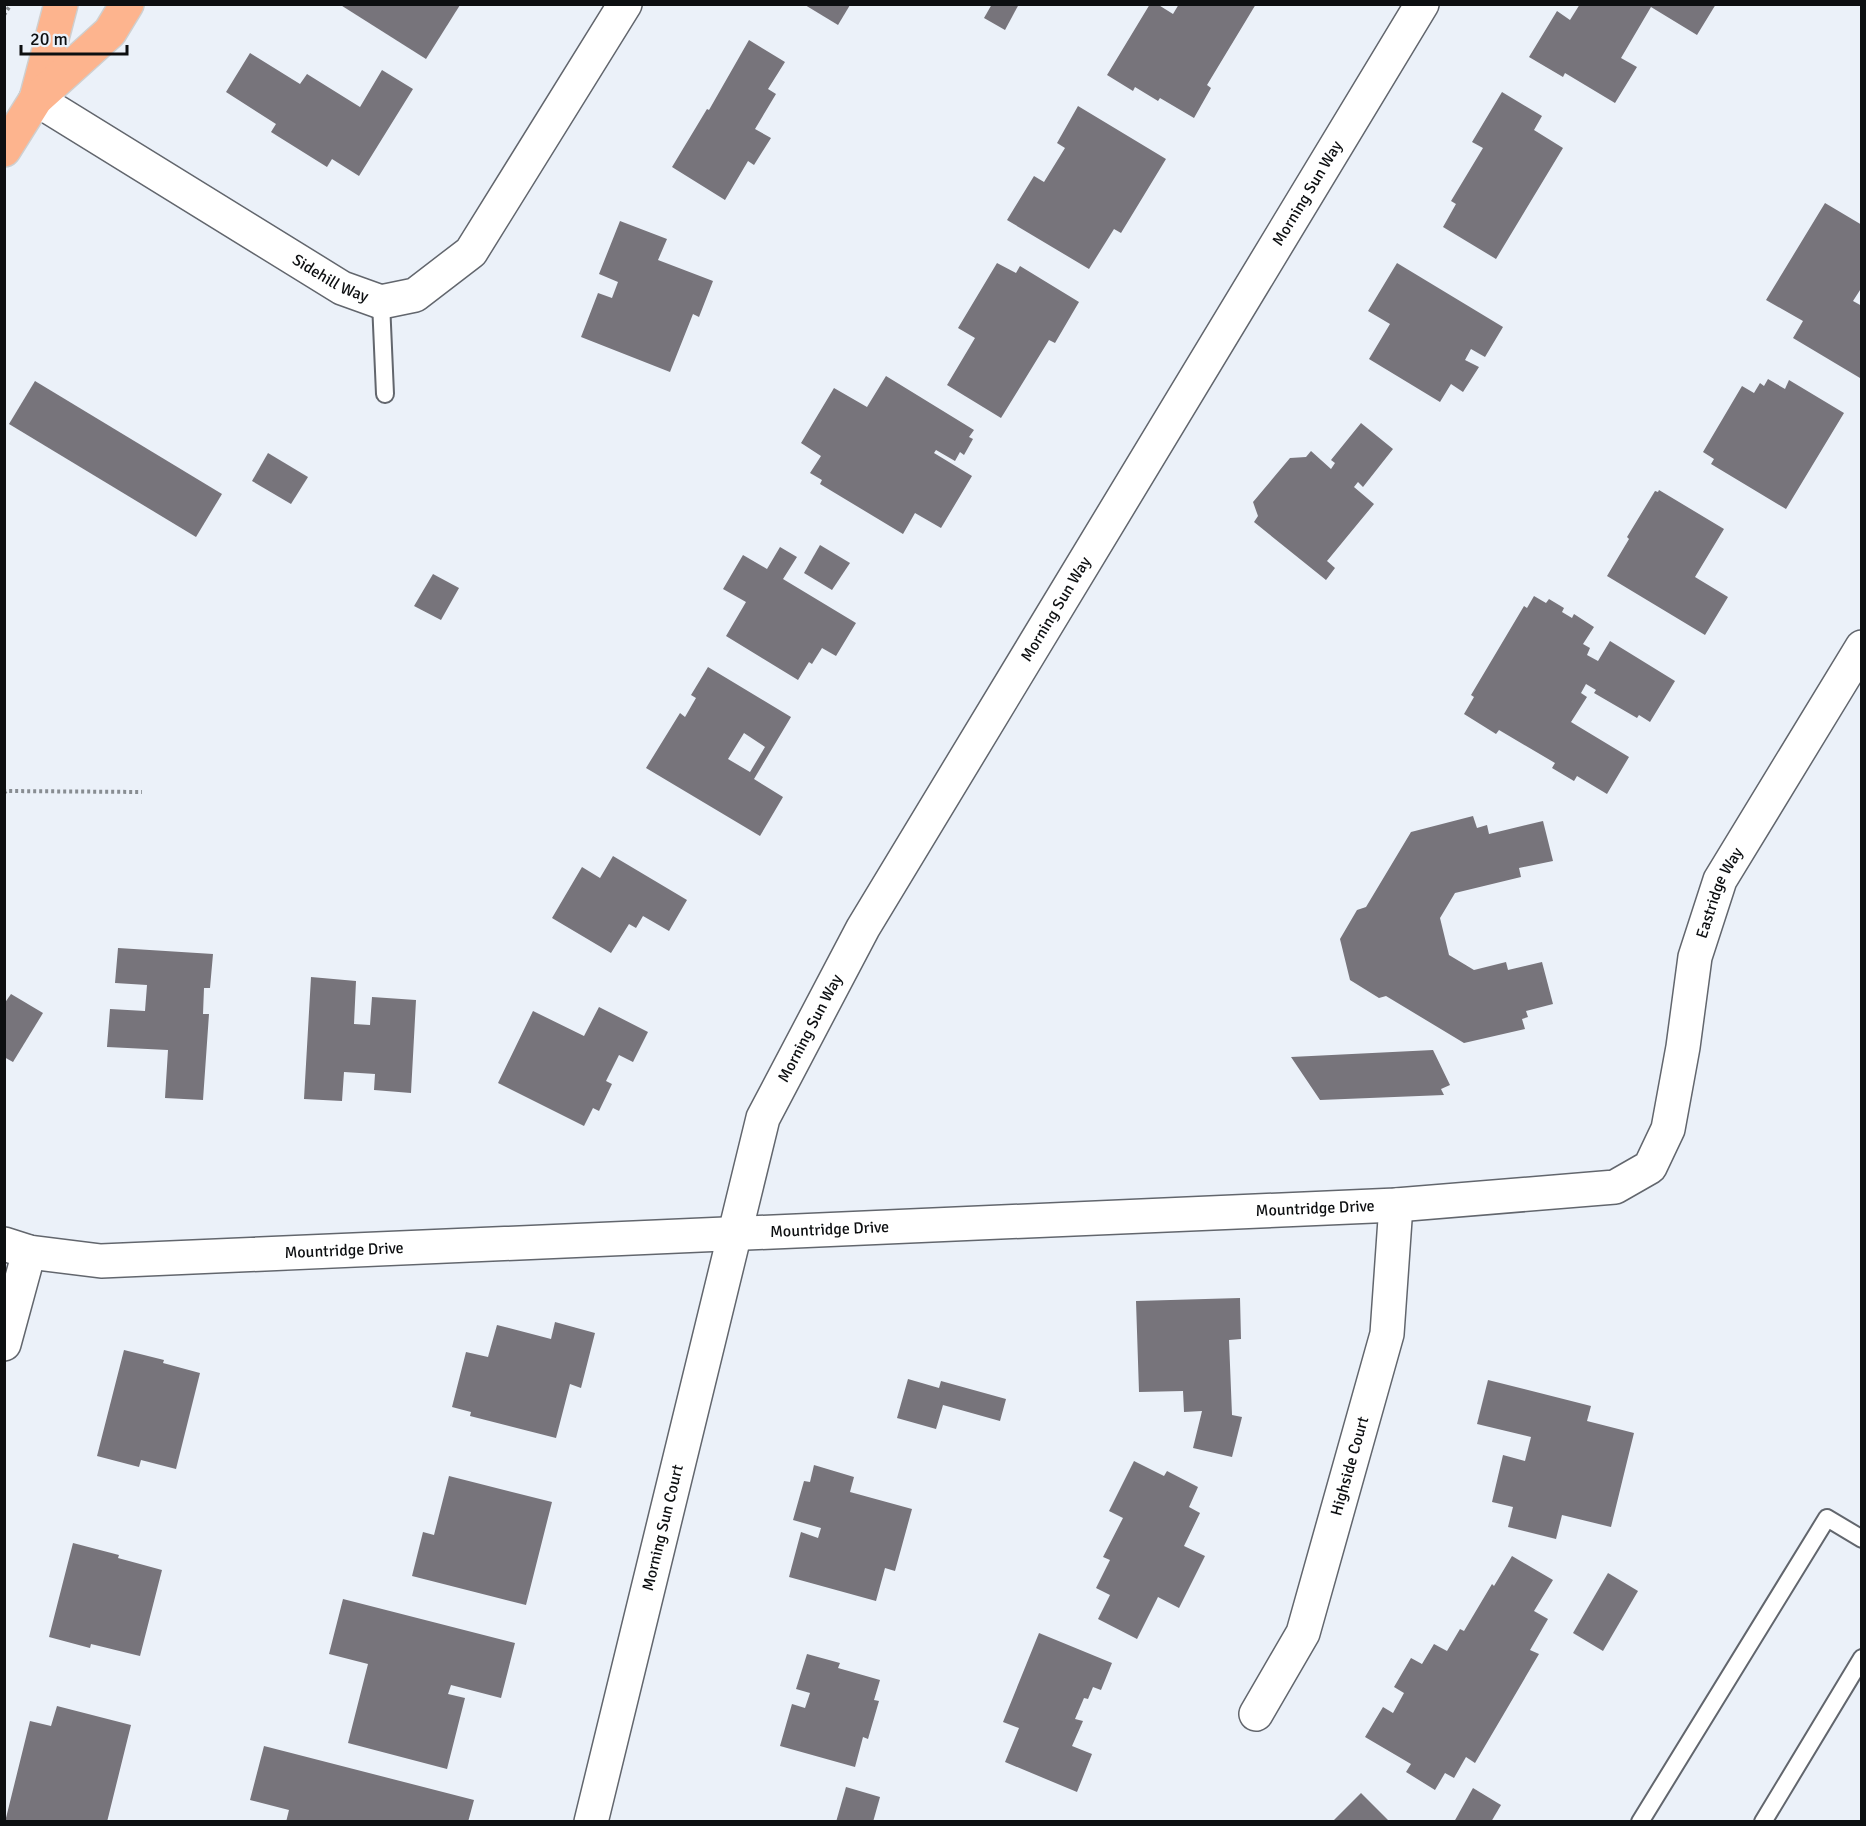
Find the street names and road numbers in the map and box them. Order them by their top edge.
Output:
street label: Morning Sun Way [1268,137,1347,250]
street label: Sidehill Way [289,250,372,307]
street label: Morning Sun Way [1016,553,1096,665]
street label: Eastridge Way [1692,843,1748,941]
street label: Morning Sun Way [774,970,847,1086]
street label: Mountridge Drive [1255,1196,1375,1221]
street label: Mountridge Drive [770,1217,889,1242]
street label: Mountridge Drive [284,1238,404,1263]
street label: Highside Court [1326,1414,1373,1518]
street label: Morning Sun Court [638,1462,688,1593]

